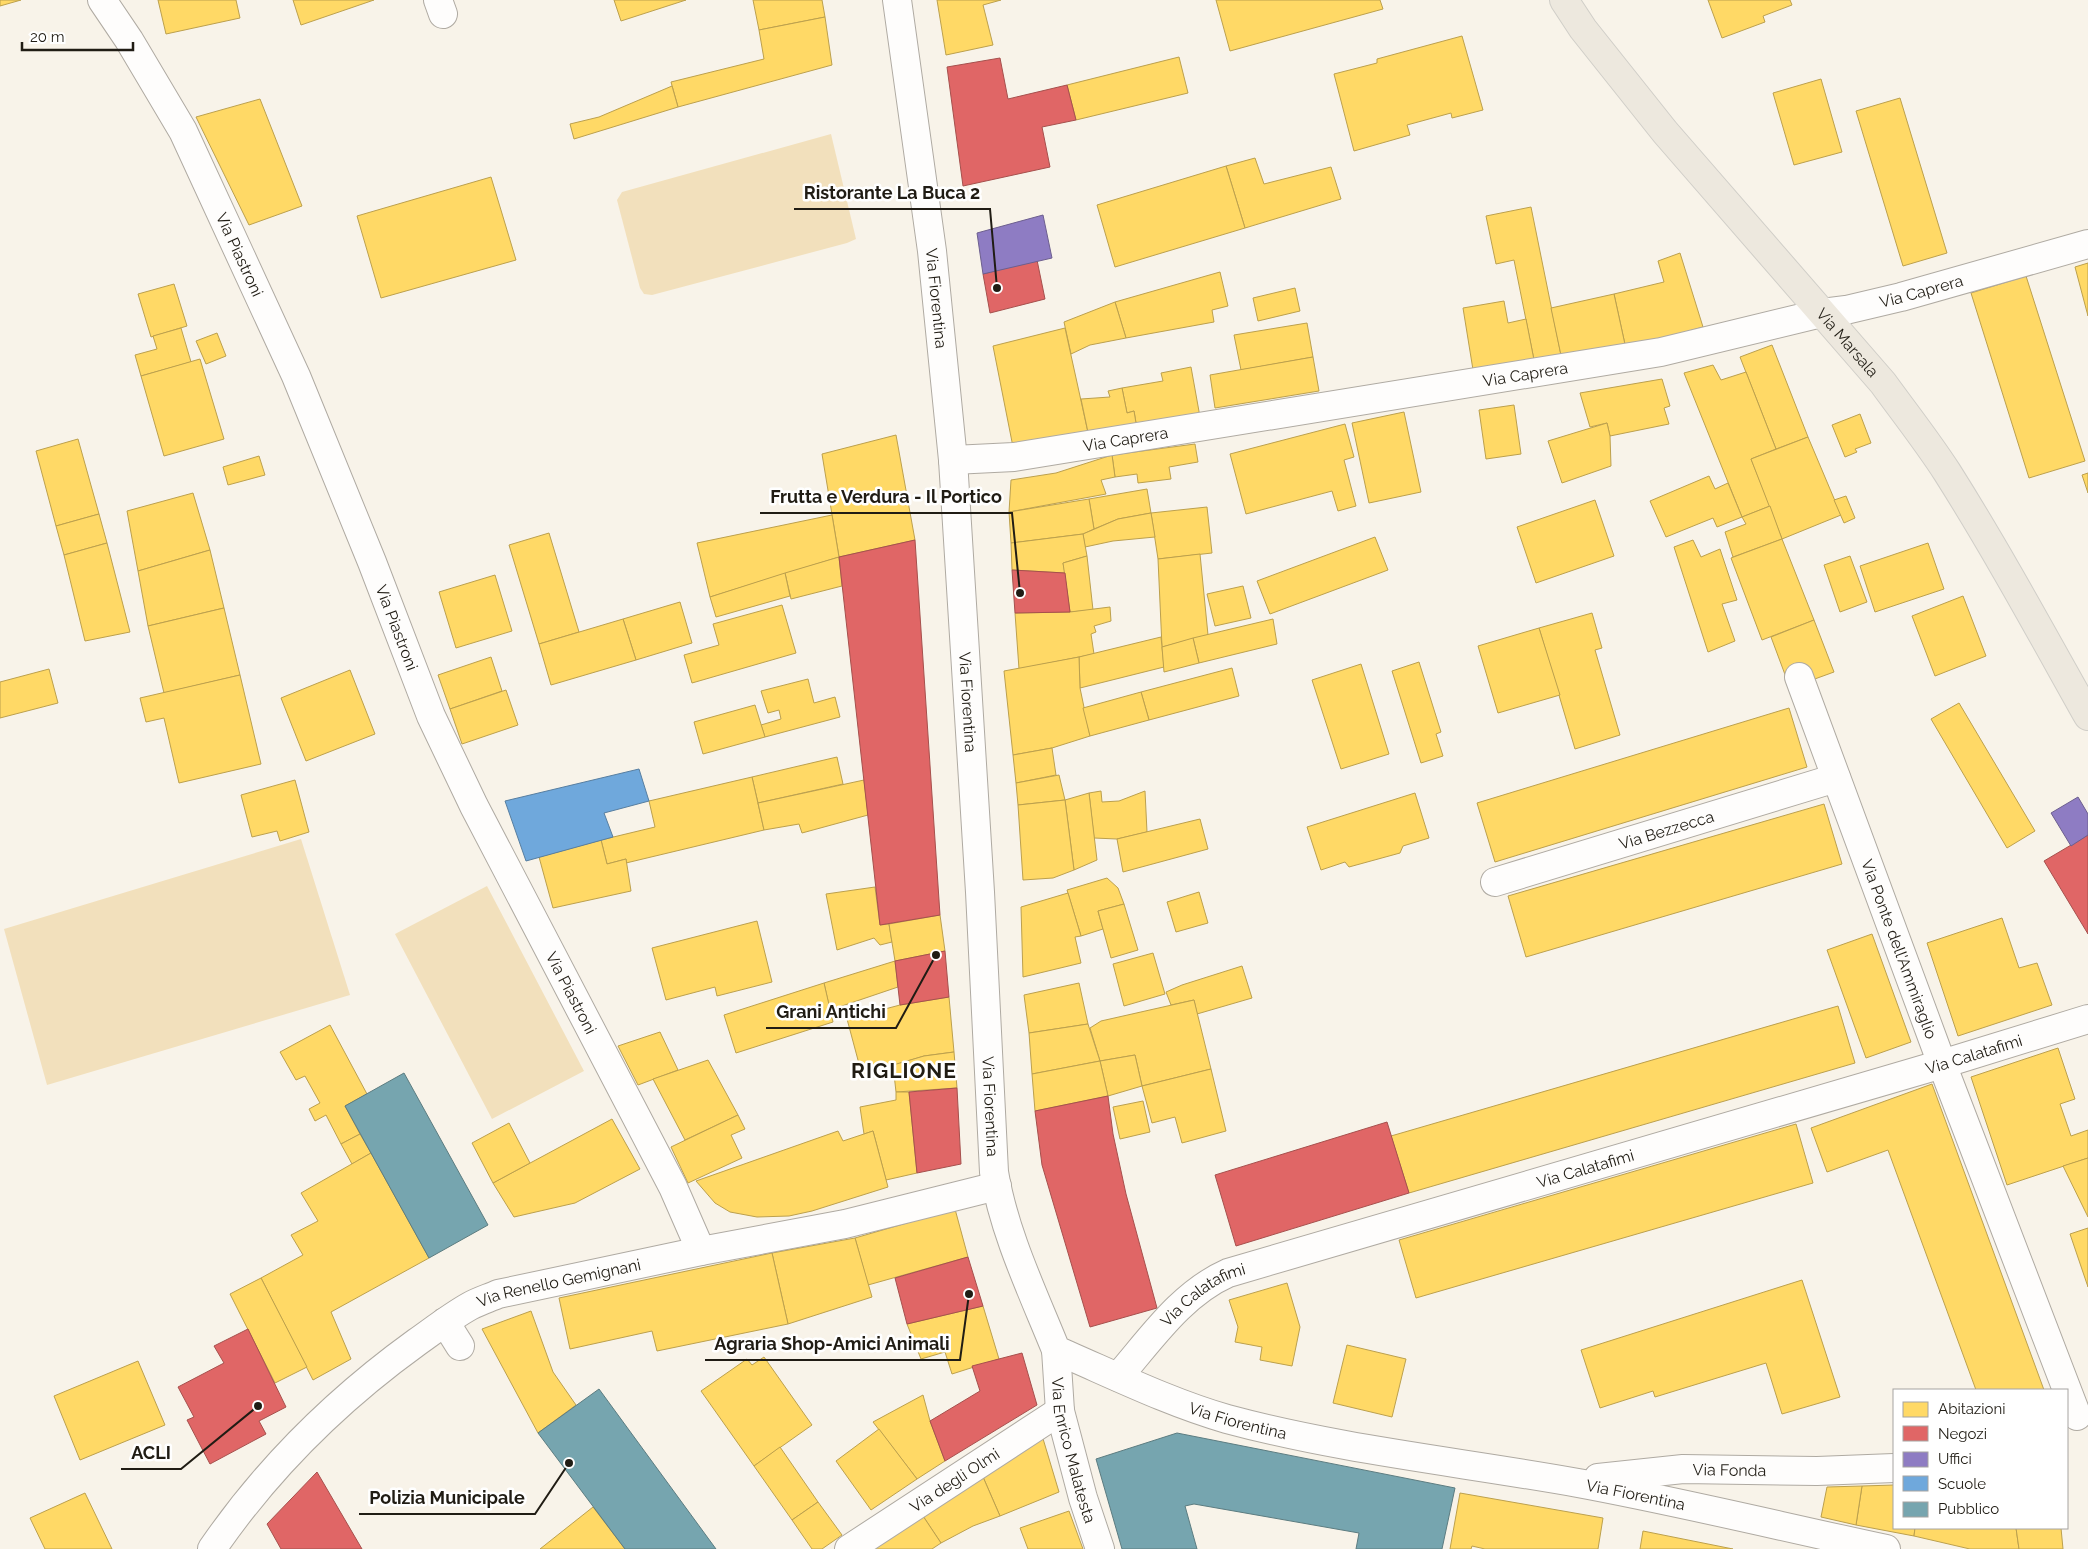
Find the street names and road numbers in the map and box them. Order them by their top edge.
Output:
street label: Via Piastroni [212,210,267,300]
street label: Via Fiorentina [922,247,951,349]
street label: Via Caprera [1878,271,1965,312]
street label: Via Marsala [1812,304,1882,381]
street label: Via Caprera [1481,358,1569,391]
street label: Via Caprera [1082,423,1169,456]
street label: Via Piastroni [372,582,422,673]
street label: Via Fiorentina [955,651,980,753]
street label: Via Bezzecca [1617,807,1716,854]
street label: Via Ponte dell'Ammiraglio [1857,857,1941,1042]
street label: Via Piastroni [542,948,600,1037]
street label: Via Calatafimi [1923,1031,2025,1078]
street label: Via Fiorentina [978,1056,1002,1157]
street label: Via Calatafimi [1535,1146,1636,1192]
street label: Via Renello Gemignani [474,1255,642,1312]
street label: Via Calatafimi [1157,1259,1247,1330]
street label: Via Enrico Malatesta [1048,1376,1100,1526]
street label: Via Fiorentina [1186,1398,1288,1443]
street label: Via degli Olmi [906,1444,1003,1517]
street label: Via Fonda [1693,1460,1766,1480]
street label: Via Fiorentina [1585,1476,1687,1514]

